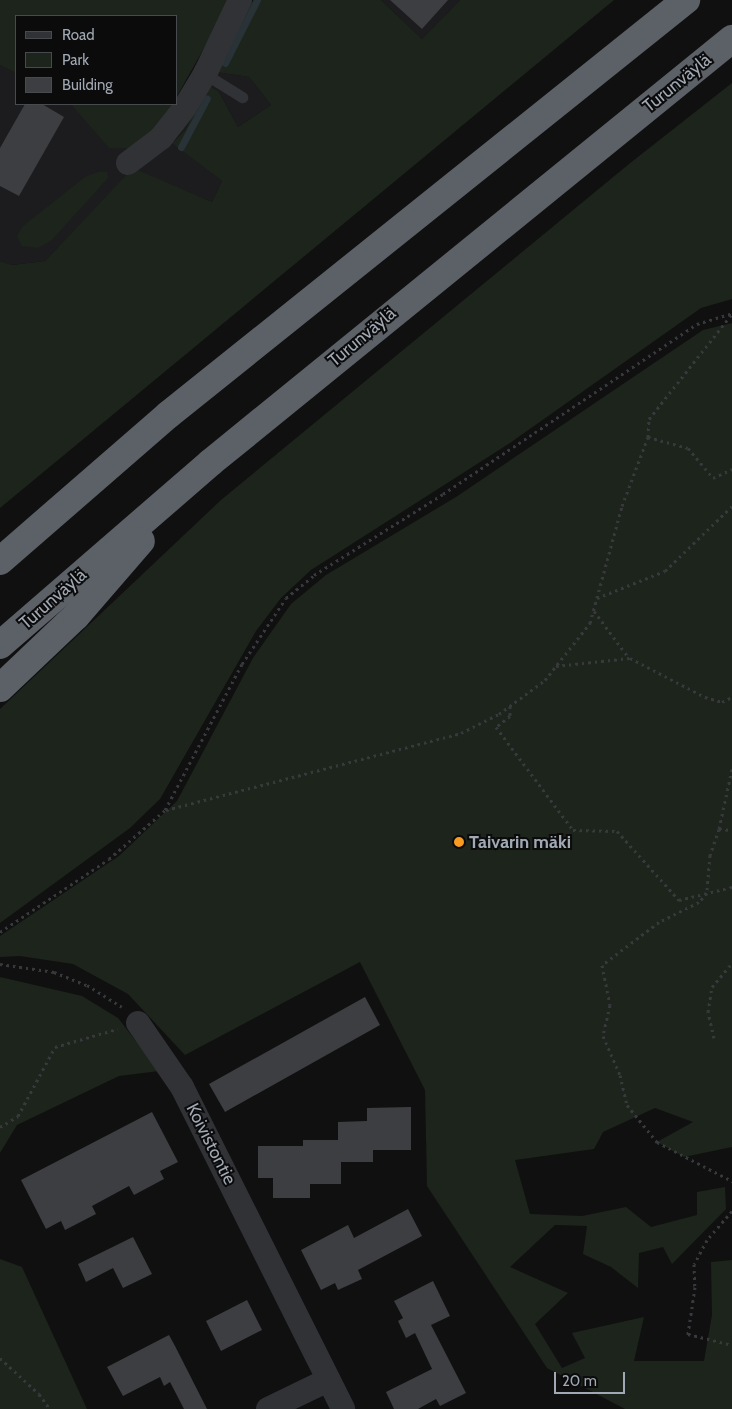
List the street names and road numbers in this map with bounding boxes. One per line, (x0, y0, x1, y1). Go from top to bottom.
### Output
street label: Turunväylä (639, 49, 715, 117)
street label: Turunväylä (324, 303, 400, 371)
street label: Turunväylä (15, 564, 91, 634)
street label: Koivistontie (181, 1100, 241, 1188)

